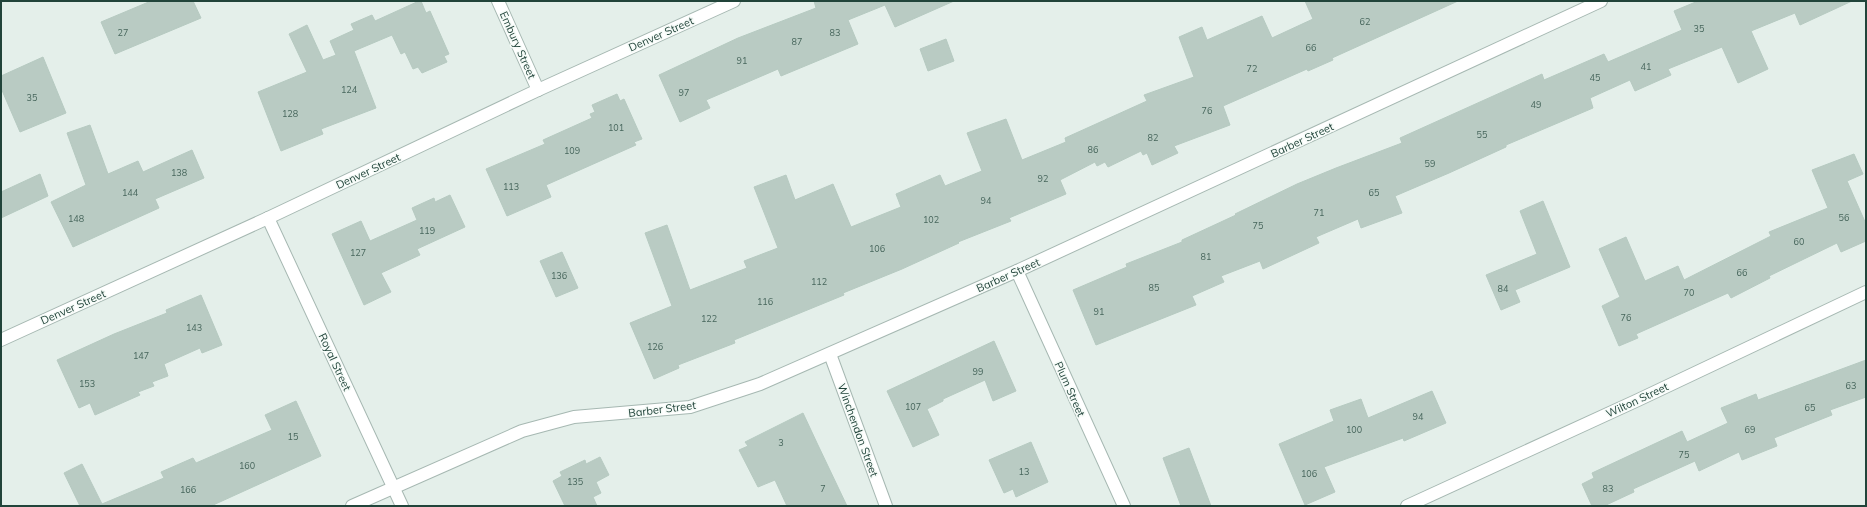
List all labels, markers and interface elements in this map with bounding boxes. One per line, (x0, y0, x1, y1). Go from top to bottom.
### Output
street label: Embury Street (497, 9, 539, 81)
street label: Denver Street (626, 13, 696, 55)
house number: 62 (1360, 16, 1370, 27)
house number: 35 (1694, 23, 1705, 34)
house number: 27 (118, 27, 128, 38)
house number: 83 (830, 27, 840, 38)
house number: 87 (792, 36, 802, 47)
house number: 66 (1306, 42, 1316, 53)
house number: 91 (737, 55, 747, 66)
house number: 41 (1641, 61, 1651, 72)
house number: 72 (1247, 63, 1257, 74)
house number: 45 (1590, 72, 1601, 83)
house number: 124 (341, 84, 358, 95)
house number: 97 (679, 87, 689, 98)
house number: 35 (27, 92, 38, 103)
house number: 49 (1531, 99, 1541, 110)
house number: 76 (1202, 105, 1212, 116)
house number: 128 (282, 108, 298, 119)
street label: Barber Street (1268, 119, 1336, 161)
house number: 101 (608, 122, 624, 133)
house number: 55 (1477, 129, 1488, 140)
house number: 82 (1148, 132, 1158, 143)
house number: 86 (1088, 144, 1098, 155)
house number: 109 (564, 145, 580, 156)
street label: Denver Street (333, 150, 403, 192)
house number: 59 (1425, 158, 1435, 169)
house number: 138 (171, 167, 187, 178)
house number: 92 (1038, 173, 1048, 184)
house number: 113 (503, 181, 519, 192)
house number: 144 (122, 187, 139, 198)
house number: 65 (1369, 187, 1380, 198)
house number: 94 (981, 195, 992, 206)
house number: 71 (1314, 207, 1324, 218)
house number: 56 (1839, 212, 1849, 223)
house number: 148 (68, 213, 84, 224)
house number: 102 (923, 214, 939, 225)
house number: 75 (1253, 220, 1264, 231)
house number: 119 (419, 225, 435, 236)
house number: 60 (1794, 236, 1804, 247)
house number: 106 (869, 243, 885, 254)
house number: 127 (350, 247, 366, 258)
house number: 81 (1201, 251, 1211, 262)
street label: Barber Street (974, 255, 1042, 295)
house number: 66 (1737, 267, 1747, 278)
house number: 136 (551, 270, 567, 281)
house number: 112 (811, 276, 827, 287)
house number: 85 (1149, 282, 1160, 293)
house number: 84 (1498, 283, 1509, 294)
street label: Denver Street (38, 286, 108, 328)
house number: 70 (1684, 287, 1694, 298)
house number: 116 (757, 296, 773, 307)
house number: 91 (1094, 306, 1104, 317)
house number: 76 (1621, 312, 1631, 323)
house number: 122 (701, 313, 717, 324)
house number: 143 (186, 322, 202, 333)
street label: Royal Street (316, 331, 354, 393)
house number: 126 (647, 341, 663, 352)
house number: 147 (133, 350, 149, 361)
street label: Plum Street (1052, 359, 1088, 419)
house number: 99 (973, 366, 983, 377)
house number: 153 (79, 378, 95, 389)
street label: Wilton Street (1604, 379, 1671, 421)
house number: 63 (1846, 380, 1856, 391)
street label: Winchendon Street (835, 381, 881, 479)
street label: Barber Street (627, 398, 697, 420)
house number: 107 (905, 401, 921, 412)
house number: 65 (1805, 402, 1816, 413)
house number: 94 (1413, 411, 1424, 422)
house number: 100 (1346, 424, 1362, 435)
house number: 69 (1745, 424, 1755, 435)
house number: 15 (288, 431, 299, 442)
house number: 3 (778, 437, 784, 448)
house number: 75 (1679, 449, 1690, 460)
house number: 160 (239, 460, 255, 471)
house number: 13 (1019, 466, 1029, 477)
house number: 106 (1301, 468, 1317, 479)
house number: 135 (567, 476, 584, 487)
house number: 7 (820, 483, 826, 494)
house number: 83 (1603, 483, 1613, 494)
house number: 166 (180, 484, 196, 495)

